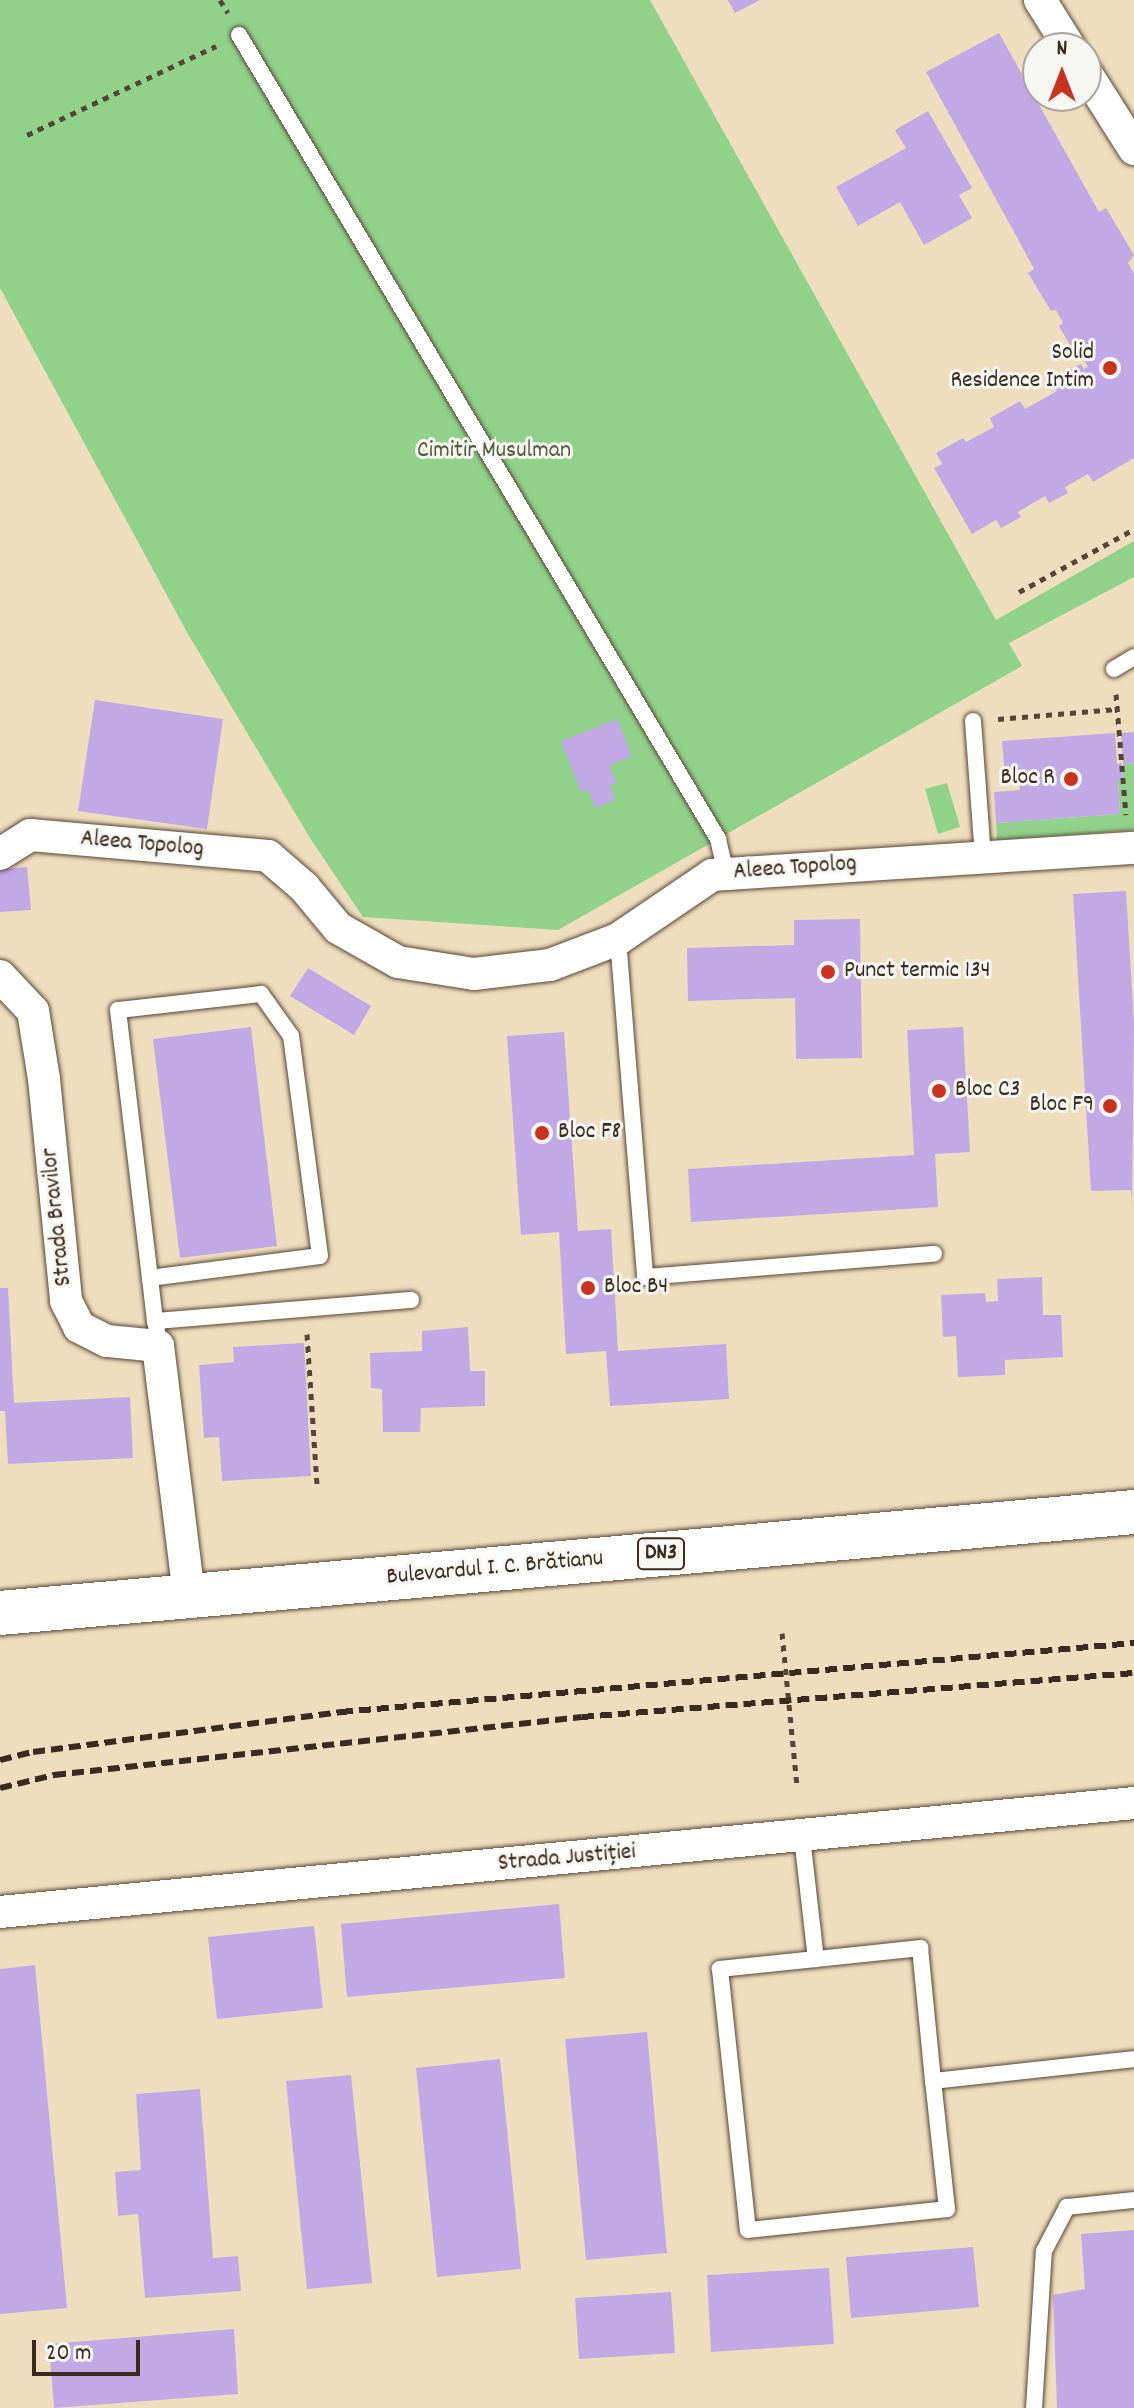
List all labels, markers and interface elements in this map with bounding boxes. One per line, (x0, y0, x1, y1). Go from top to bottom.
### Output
north arrow (1022, 32, 1102, 112)
text: N (1057, 34, 1067, 65)
place label: Solid Residence Intim (950, 340, 1094, 396)
marker: Solid Residence Intim (1101, 359, 1119, 377)
park label: Cimitir Musulman (417, 438, 571, 466)
place label: Bloc R (1000, 765, 1055, 793)
marker: Bloc R (1062, 770, 1080, 788)
street label: Aleea Topolog (79, 825, 205, 865)
street label: Aleea Topolog (732, 850, 858, 888)
place label: Punct termic 134 (844, 958, 991, 986)
marker: Punct termic 134 (819, 963, 837, 981)
place label: Bloc C3 (955, 1077, 1020, 1105)
marker: Bloc C3 (930, 1082, 948, 1100)
place label: Bloc F9 (1029, 1092, 1094, 1120)
marker: Bloc F9 (1101, 1097, 1119, 1115)
place label: Bloc F8 (558, 1119, 621, 1147)
marker: Bloc F8 (533, 1124, 551, 1142)
street label: Strada Bravilor (36, 1146, 80, 1288)
place label: Bloc B4 (604, 1274, 668, 1302)
marker: Bloc B4 (579, 1279, 597, 1297)
road number: DN3 (637, 1536, 685, 1572)
street label: Bulevardul I. C. Brătianu (385, 1545, 605, 1593)
street label: Strada Justiției (497, 1839, 637, 1879)
scale bar (36, 2324, 144, 2374)
text: 20 m (46, 2337, 92, 2371)

